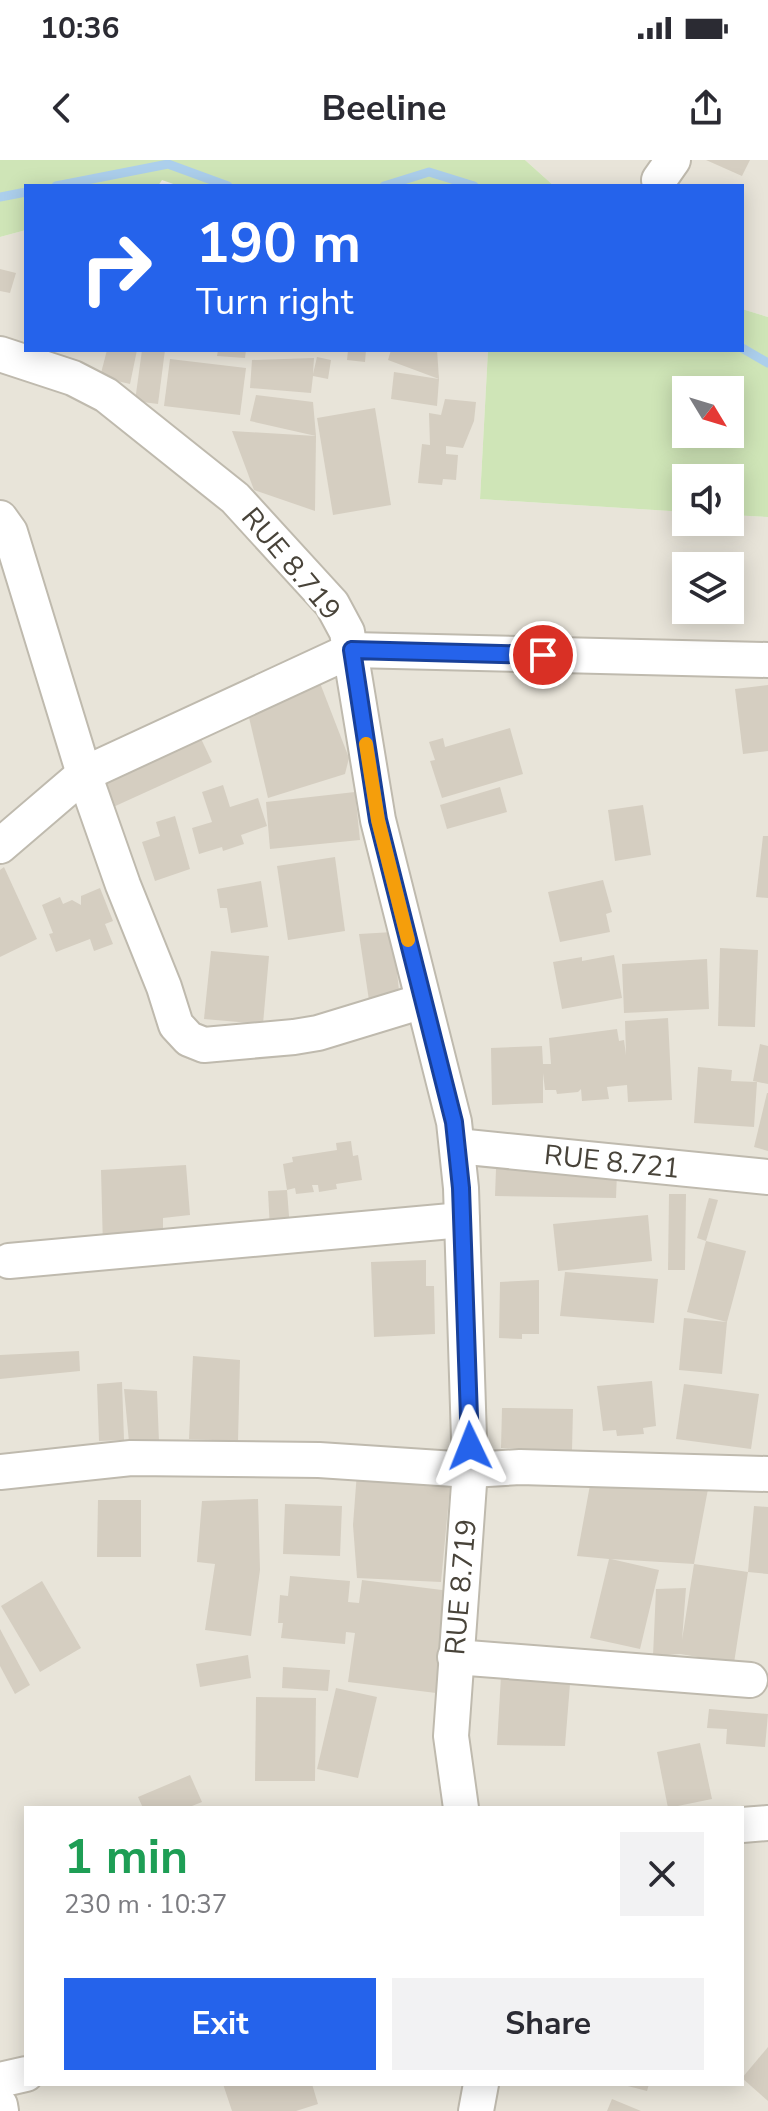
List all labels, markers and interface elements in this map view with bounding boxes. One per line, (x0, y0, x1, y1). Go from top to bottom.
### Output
text: 10:36 (40, 8, 119, 49)
text: Beeline (321, 84, 447, 133)
icon: back (40, 86, 84, 130)
icon: share (684, 86, 728, 130)
text: 190 m (196, 205, 361, 282)
icon: right (64, 216, 168, 320)
text: Turn right (196, 278, 353, 327)
north arrow (672, 376, 744, 448)
map controls (672, 376, 744, 624)
button: sound (672, 464, 744, 536)
street label: RUE 8.719 (233, 500, 349, 628)
button: layers (672, 552, 744, 624)
pin (509, 621, 577, 689)
icon: arrive (521, 633, 565, 677)
street label: RUE 8.721 (542, 1136, 682, 1188)
position arrow (428, 1404, 512, 1488)
street label: RUE 8.719 (436, 1517, 486, 1657)
text: 1 min (64, 1824, 188, 1890)
button: close (620, 1832, 704, 1916)
text: 230 m · 10:37 (64, 1887, 227, 1922)
button: Exit (64, 1978, 376, 2070)
button: Share (392, 1978, 704, 2070)

